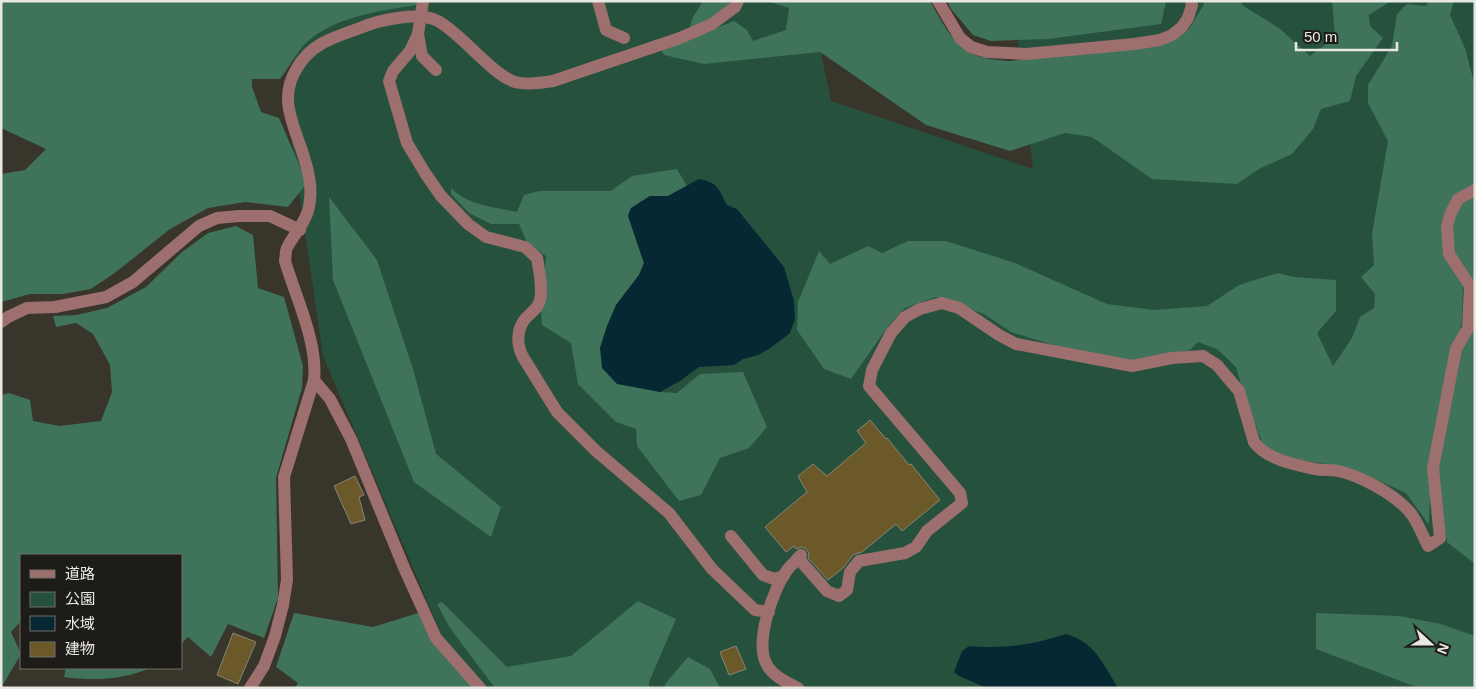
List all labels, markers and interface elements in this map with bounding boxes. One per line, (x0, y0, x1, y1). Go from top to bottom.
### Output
scale bar (1296, 20, 1397, 52)
text: 50 m (1304, 28, 1337, 45)
legend (20, 554, 182, 669)
text: 道路 (65, 565, 95, 582)
text: 公園 (65, 590, 95, 607)
text: 水域 (65, 615, 95, 632)
north arrow (1406, 619, 1456, 669)
text: 建物 (65, 640, 95, 657)
text: N (1434, 641, 1452, 656)

